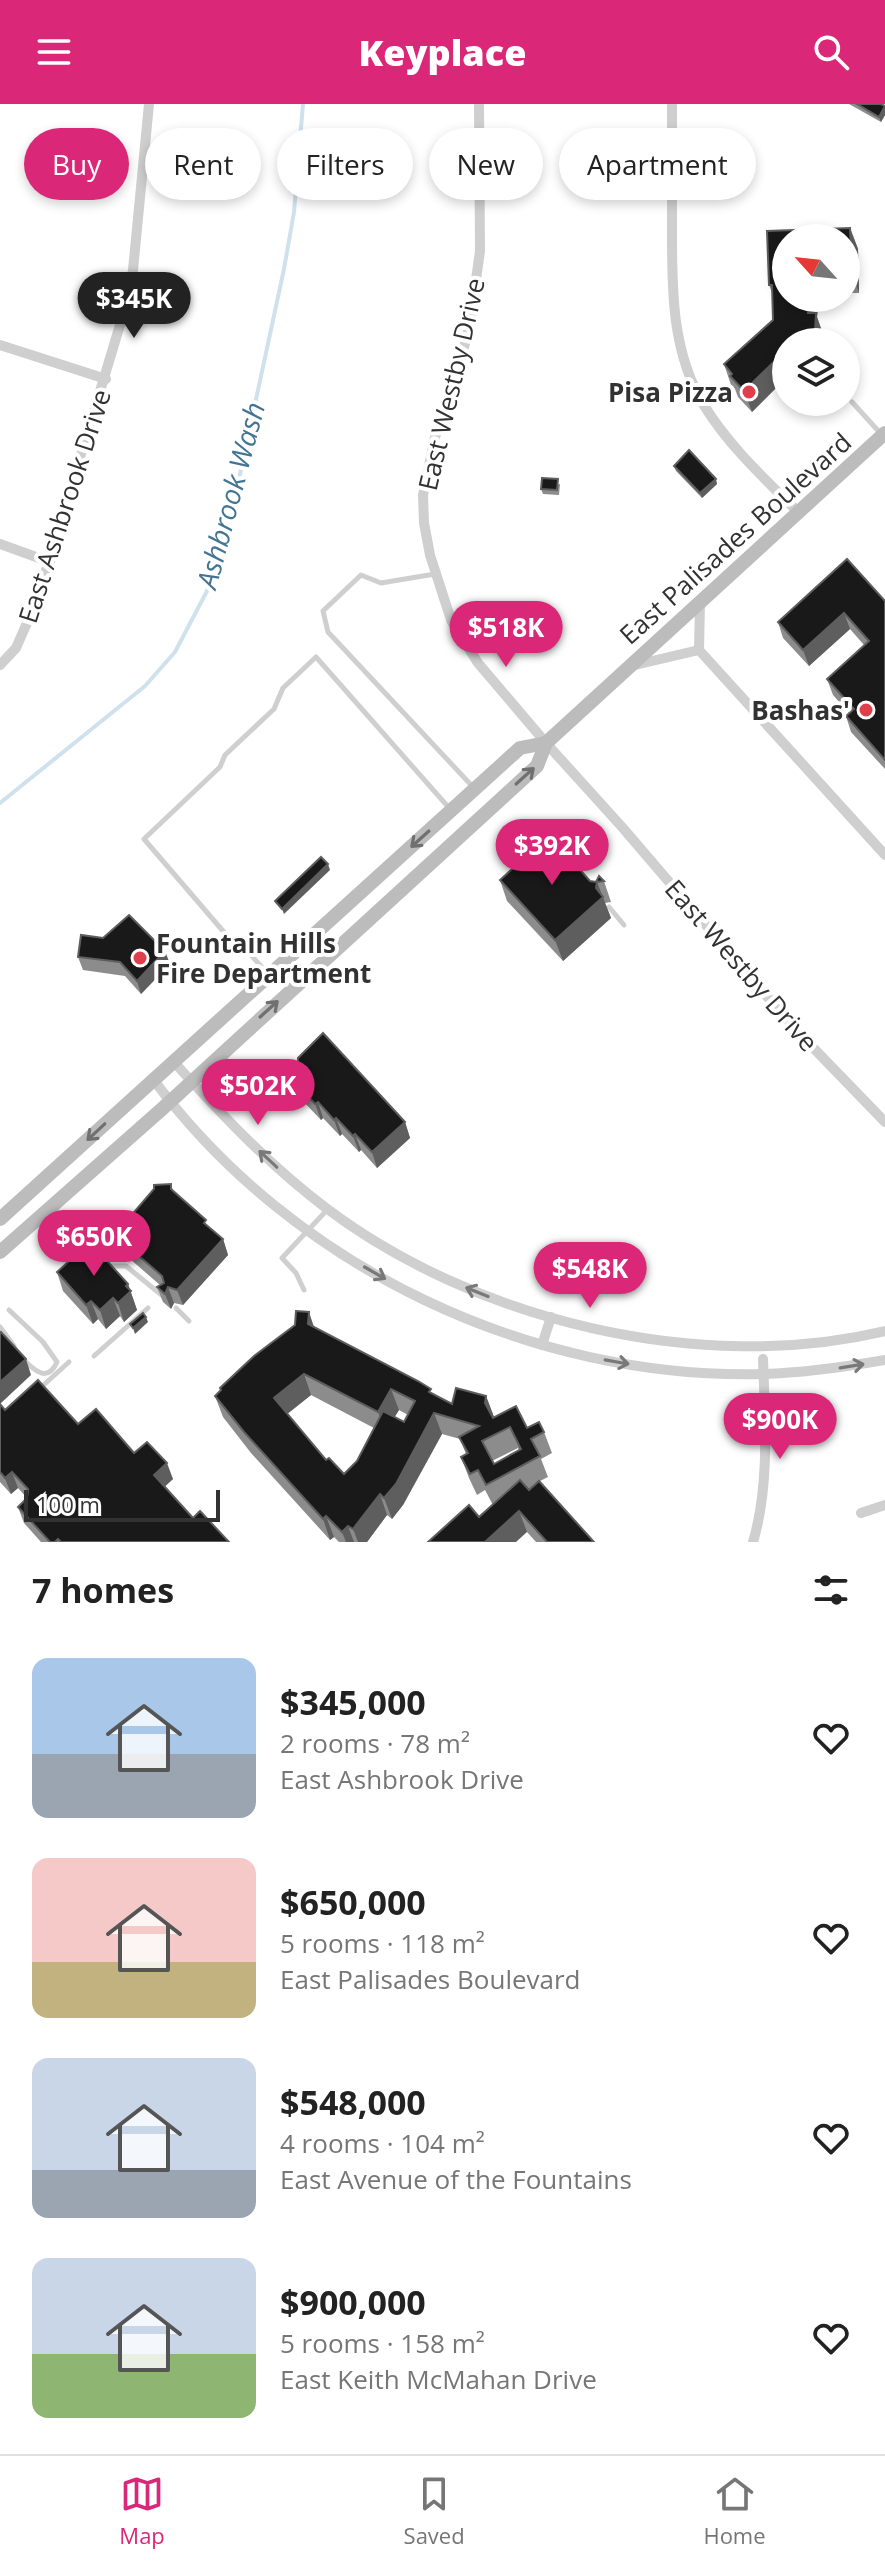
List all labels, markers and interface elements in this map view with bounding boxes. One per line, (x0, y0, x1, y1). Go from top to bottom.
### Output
text: Keyplace (359, 28, 526, 77)
icon: menu (32, 30, 76, 74)
icon: search (809, 30, 853, 74)
chip: Buy (24, 128, 129, 200)
chip: Rent (145, 128, 261, 200)
chip: Filters (277, 128, 413, 200)
chip: New (429, 128, 543, 200)
chip: Apartment (559, 128, 756, 200)
north arrow (772, 224, 860, 312)
map controls (772, 224, 860, 416)
pin: $345K (78, 272, 190, 340)
street label: East Westby Drive (409, 274, 493, 494)
text: $345K (96, 280, 172, 316)
button: layers (772, 328, 860, 416)
place label: Pisa Pizza (608, 374, 733, 410)
marker: Pisa Pizza (740, 383, 758, 401)
street label: East Ashbrook Drive (9, 384, 119, 628)
water label: Ashbrook Wash (186, 398, 273, 594)
street label: East Palisades Boulevard (611, 424, 859, 652)
pin: $518K (450, 601, 562, 669)
text: $518K (468, 609, 544, 645)
place label: Bashas' (751, 692, 850, 728)
marker: Bashas' (857, 701, 875, 719)
one-way arrow (515, 768, 535, 786)
pin: $392K (496, 819, 608, 887)
text: $392K (514, 827, 590, 863)
one-way arrow (410, 830, 430, 848)
street label: East Westby Drive (657, 871, 827, 1059)
place label: Fountain Hills Fire Department (156, 925, 371, 991)
marker: Fountain Hills Fire Department (131, 949, 149, 967)
one-way arrow (259, 1001, 279, 1019)
pin: $502K (202, 1059, 314, 1127)
text: $502K (220, 1067, 296, 1103)
one-way arrow (86, 1122, 106, 1140)
one-way arrow (258, 1150, 278, 1168)
pin: $650K (38, 1210, 150, 1278)
text: $650K (56, 1218, 132, 1254)
pin: $548K (534, 1242, 646, 1310)
text: $548K (552, 1250, 628, 1286)
one-way arrow (362, 1266, 386, 1281)
one-way arrow (465, 1283, 490, 1298)
one-way arrow (604, 1355, 630, 1370)
one-way arrow (839, 1357, 865, 1372)
pin: $900K (724, 1393, 836, 1461)
text: $900K (742, 1401, 818, 1437)
scale bar (24, 1486, 220, 1522)
text: 100 m (36, 1489, 100, 1519)
text: 7 homes (32, 1567, 174, 1613)
icon: filters (809, 1568, 853, 1612)
text: $345,000 (280, 1679, 426, 1725)
icon: home (96, 1690, 192, 1786)
icon: heart (809, 1716, 853, 1760)
text: 2 rooms · 78 m² (280, 1725, 470, 1761)
text: East Ashbrook Drive (280, 1761, 524, 1797)
text: $650,000 (280, 1879, 426, 1925)
icon: home (96, 1890, 192, 1986)
icon: heart (809, 1916, 853, 1960)
text: 5 rooms · 118 m² (280, 1925, 485, 1961)
text: East Palisades Boulevard (280, 1961, 581, 1997)
text: $548,000 (280, 2079, 426, 2125)
icon: home (96, 2090, 192, 2186)
icon: heart (809, 2116, 853, 2160)
text: 4 rooms · 104 m² (280, 2125, 485, 2161)
text: East Avenue of the Fountains (280, 2161, 632, 2197)
text: $900,000 (280, 2279, 426, 2325)
icon: home (96, 2290, 192, 2386)
icon: heart (809, 2316, 853, 2360)
text: 5 rooms · 158 m² (280, 2325, 485, 2361)
text: East Keith McMahan Drive (280, 2361, 597, 2397)
tab: Map (119, 2472, 165, 2550)
tab: Saved (404, 2472, 465, 2550)
tab: Home (703, 2472, 766, 2550)

